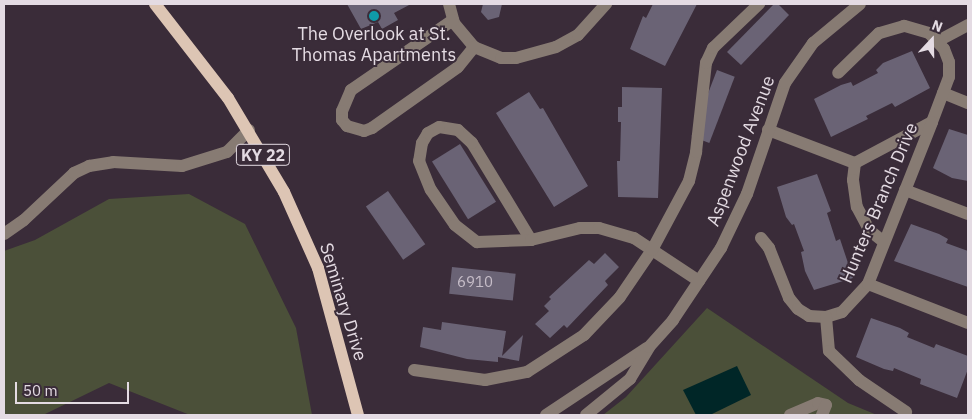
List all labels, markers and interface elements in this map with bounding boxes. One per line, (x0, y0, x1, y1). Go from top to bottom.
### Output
marker: The Overlook at St. Thomas Apartments (368, 10, 380, 22)
north arrow (907, 15, 957, 65)
text: N (929, 16, 945, 36)
place label: The Overlook at St. Thomas Apartments (292, 24, 456, 66)
street label: Aspenwood Avenue (702, 73, 780, 229)
street label: Hunters Branch Drive (835, 119, 923, 287)
road number: KY 22 (236, 142, 290, 168)
street label: Seminary Drive (315, 240, 371, 364)
house number: 6910 (457, 273, 493, 291)
scale bar (18, 372, 131, 404)
text: 50 m (23, 381, 58, 400)

